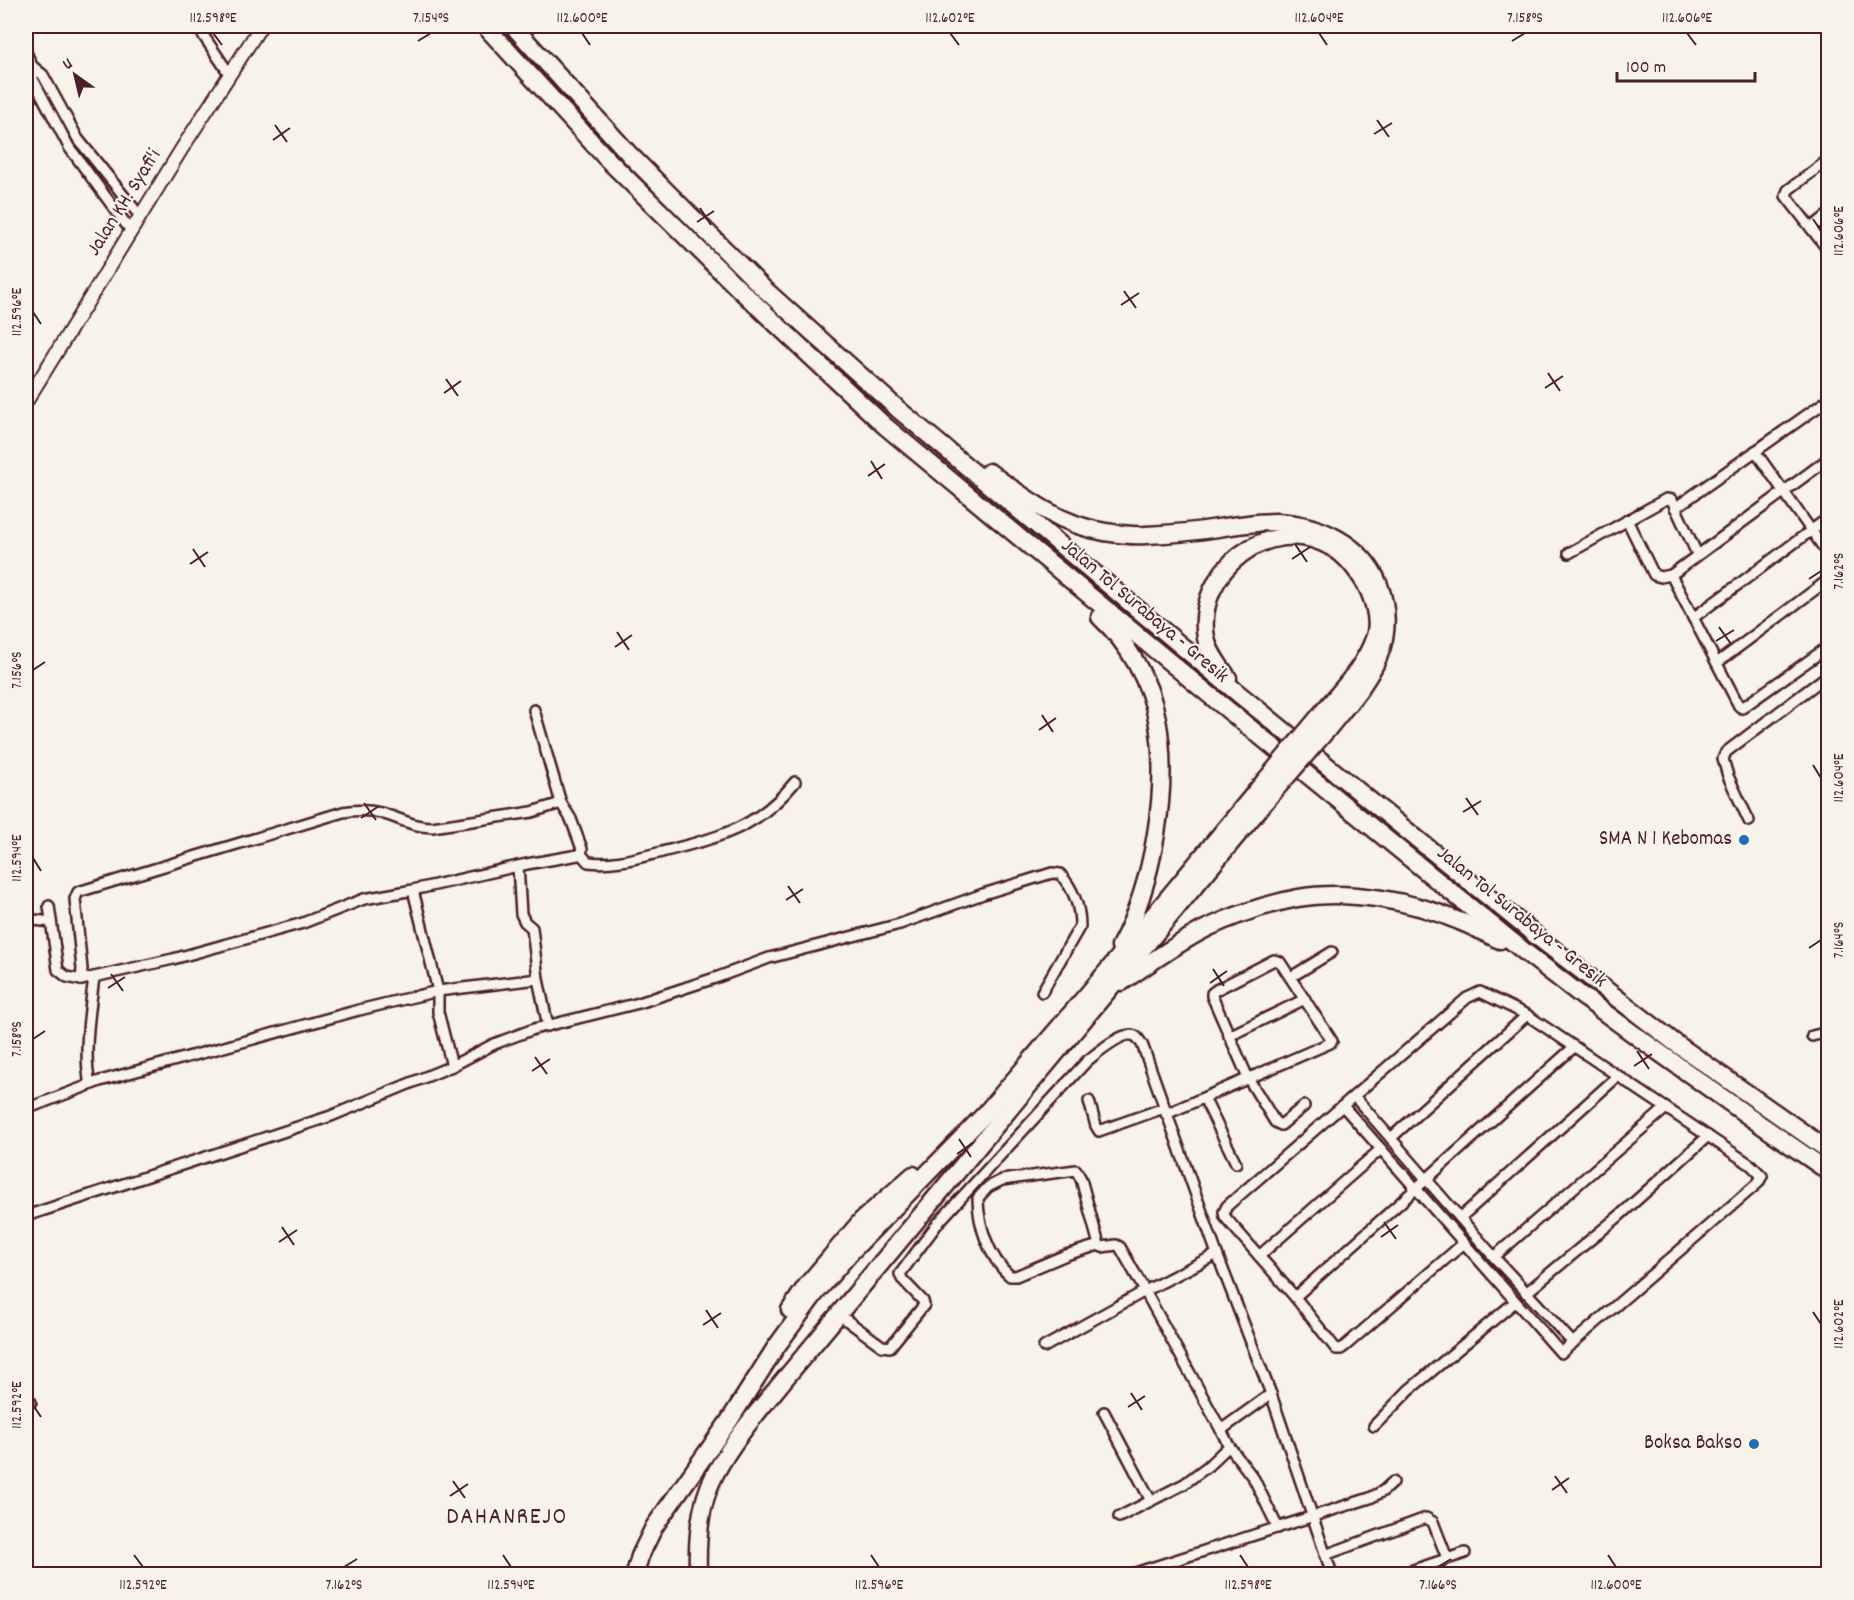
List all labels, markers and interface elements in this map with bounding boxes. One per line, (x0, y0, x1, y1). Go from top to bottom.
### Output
text: 112.598°E (189, 8, 237, 30)
text: 7.154°S (413, 8, 449, 30)
text: 112.600°E (557, 8, 608, 30)
text: 112.602°E (925, 8, 975, 30)
text: 112.604°E (1295, 8, 1344, 30)
text: 7.158°S (1507, 8, 1543, 30)
text: 112.606°E (1662, 8, 1712, 30)
north arrow (45, 45, 105, 105)
scale bar (1617, 45, 1755, 83)
text: U (58, 53, 78, 76)
text: 100 m (1626, 56, 1666, 81)
street label: Jalan KH. Syafi'i (80, 144, 170, 262)
text: 112.606°E (1829, 206, 1851, 256)
text: 112.596°E (7, 288, 29, 336)
street label: Jalan Tol Surabaya - Gresik (1053, 533, 1235, 691)
text: 7.162°S (1829, 553, 1851, 589)
text: 7.156°S (7, 651, 29, 689)
text: 112.604°E (1829, 753, 1851, 803)
place label: SMA N 1 Kebomas (1599, 825, 1732, 855)
marker: SMA N 1 Kebomas (1737, 833, 1751, 847)
text: 112.594°E (7, 834, 29, 882)
street label: Jalan Tol Surabaya - Gresik (1429, 840, 1613, 996)
text: 7.164°S (1829, 922, 1851, 958)
text: 7.158°S (7, 1021, 29, 1057)
text: 112.602°E (1829, 1299, 1851, 1349)
text: 112.592°E (7, 1381, 29, 1429)
place label: Boksa Bakso (1644, 1429, 1742, 1459)
marker: Boksa Bakso (1747, 1437, 1761, 1451)
district label: DAHANREJO (446, 1501, 568, 1535)
text: 112.592°E (119, 1575, 167, 1597)
text: 7.162°S (326, 1575, 362, 1597)
text: 112.594°E (487, 1575, 535, 1597)
text: 112.596°E (855, 1575, 903, 1597)
text: 112.598°E (1224, 1575, 1272, 1597)
text: 7.166°S (1419, 1575, 1457, 1597)
text: 112.600°E (1591, 1575, 1642, 1597)

